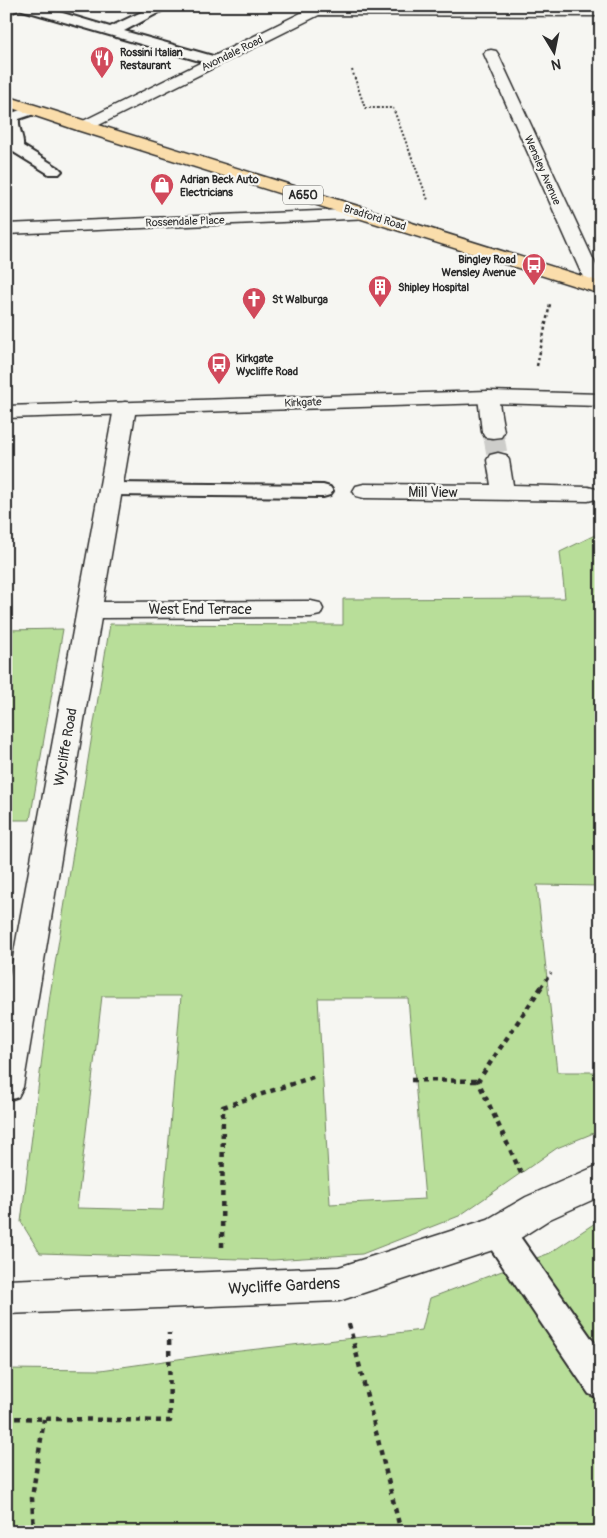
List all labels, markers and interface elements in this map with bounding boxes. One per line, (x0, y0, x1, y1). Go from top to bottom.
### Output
north arrow (530, 28, 580, 78)
street label: Avondale Road (199, 33, 265, 74)
restaurant icon: Rossini Italian Restaurant (89, 45, 115, 79)
place label: Rossini Italian Restaurant (120, 46, 183, 72)
text: N (550, 55, 562, 74)
street label: Wensley Avenue (521, 134, 564, 207)
shop icon: Adrian Beck Auto Electricians (149, 172, 175, 206)
place label: Adrian Beck Auto Electricians (180, 173, 259, 199)
road number: A650 (283, 186, 323, 204)
street label: Bradford Road (342, 202, 408, 233)
street label: Rossendale Place (145, 214, 225, 229)
bus stop icon: Bingley Road Wensley Avenue (521, 252, 547, 286)
place label: Bingley Road Wensley Avenue (442, 253, 517, 279)
building icon: Shipley Hospital (367, 274, 393, 308)
place label: Shipley Hospital (398, 281, 469, 294)
church icon: St Walburga (241, 286, 267, 320)
place label: St Walburga (272, 293, 328, 306)
bus stop icon: Kirkgate Wycliffe Road (206, 351, 232, 385)
place label: Kirkgate Wycliffe Road (236, 352, 298, 378)
street label: Kirkgate (284, 395, 322, 410)
street label: Mill View (408, 484, 458, 501)
street label: West End Terrace (148, 601, 252, 618)
street label: Wycliffe Road (50, 707, 81, 787)
street label: Wycliffe Gardens (228, 1273, 341, 1299)

